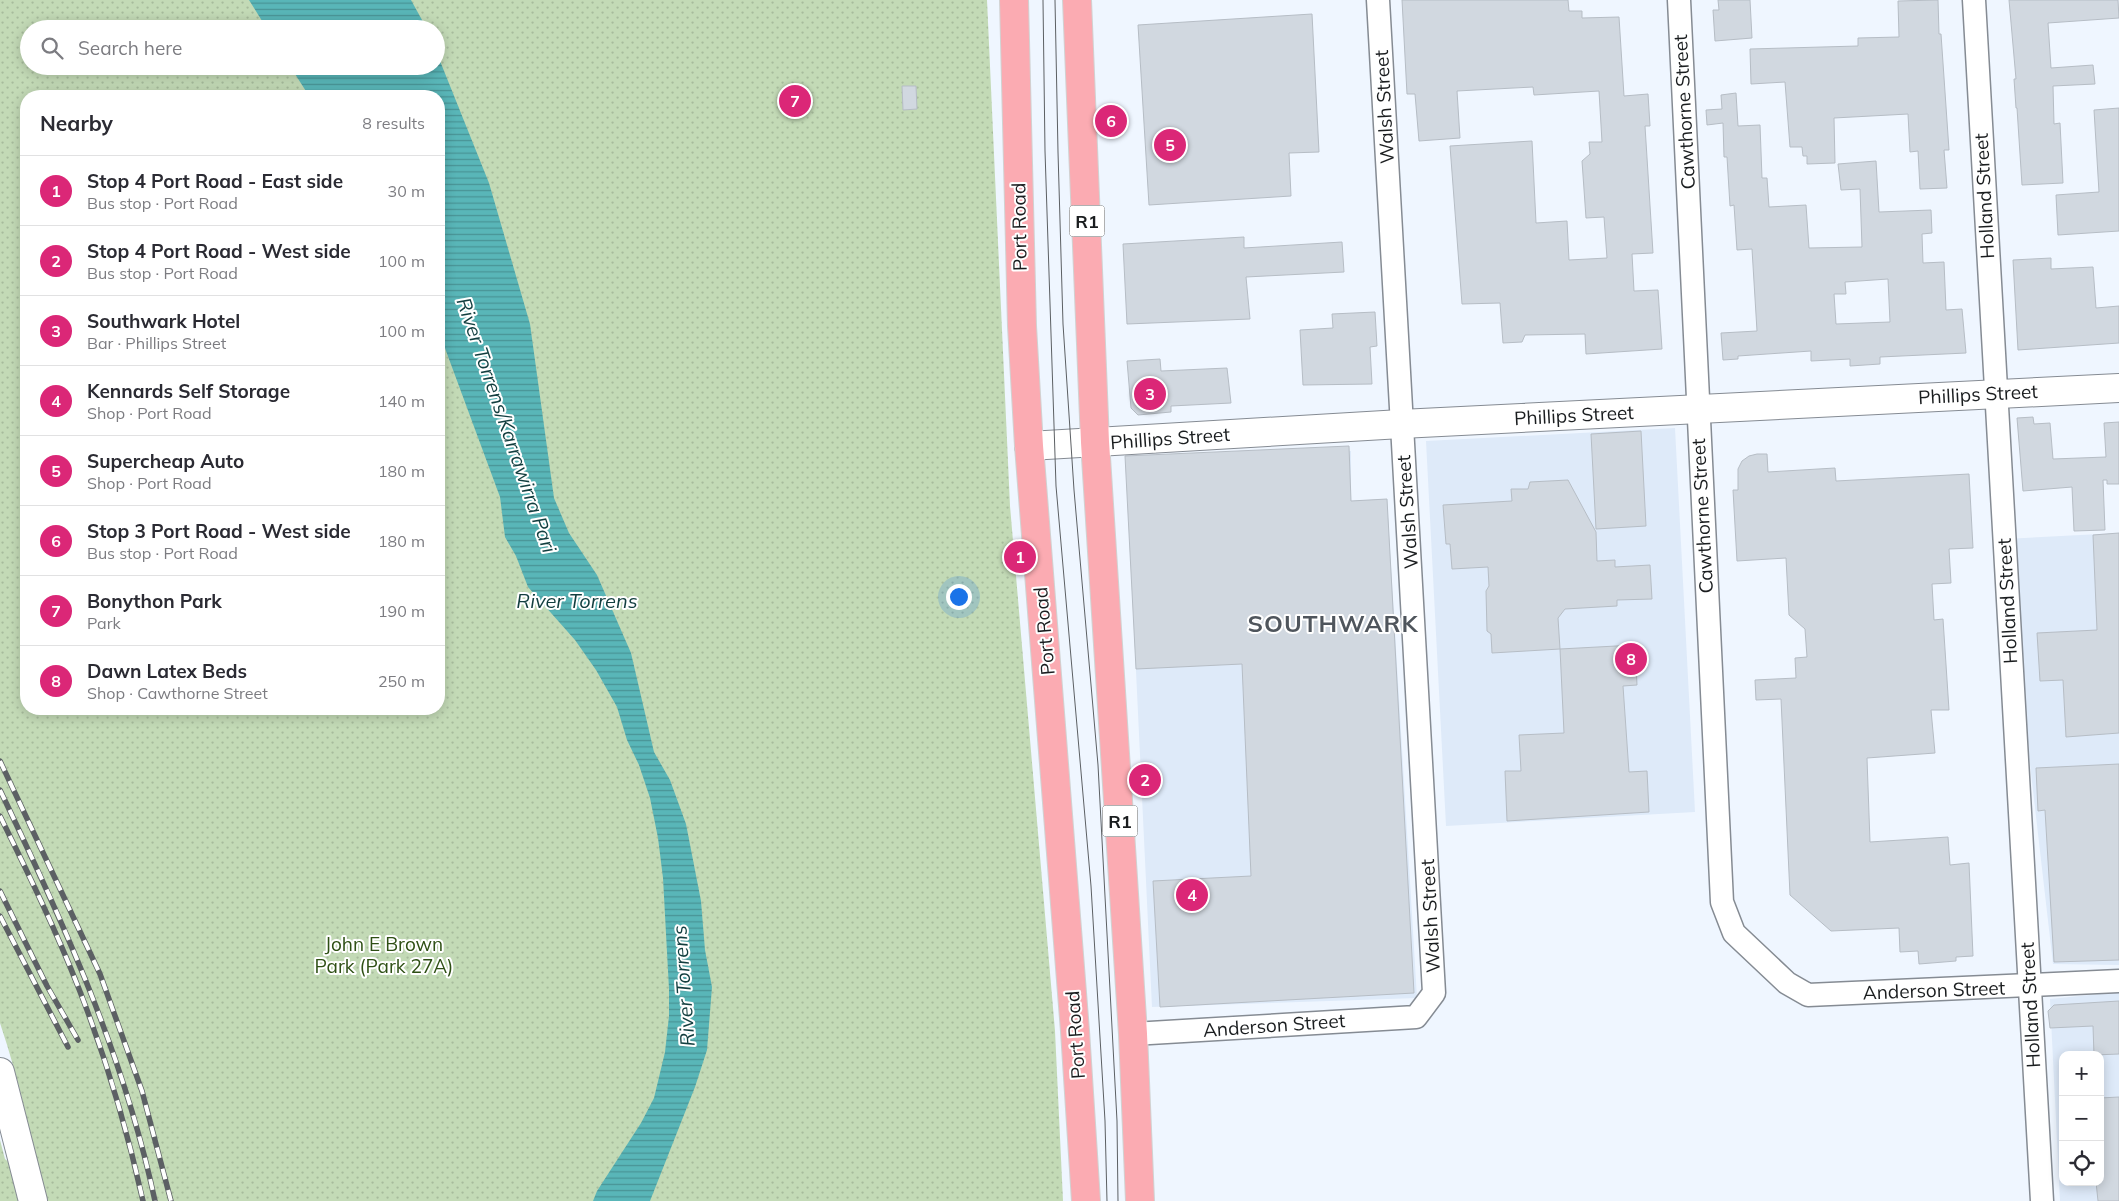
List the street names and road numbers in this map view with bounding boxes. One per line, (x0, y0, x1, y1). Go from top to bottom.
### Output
street label: Cawthorne Street (1668, 34, 1700, 190)
street label: Walsh Street (1369, 49, 1399, 165)
street label: Holland Street (1969, 132, 1999, 259)
street label: Port Road (1006, 183, 1032, 271)
road number: R1 (1070, 206, 1104, 237)
street label: Phillips Street (1917, 379, 2039, 409)
street label: Phillips Street (1513, 400, 1635, 430)
street label: Phillips Street (1109, 422, 1231, 454)
street label: Cawthorne Street (1686, 438, 1718, 594)
street label: Walsh Street (1391, 454, 1423, 570)
street label: Holland Street (1992, 537, 2022, 664)
street label: Port Road (1028, 586, 1060, 676)
road number: R1 (1102, 806, 1138, 836)
street label: Walsh Street (1415, 858, 1445, 974)
street label: Holland Street (2015, 941, 2045, 1068)
street label: Anderson Street (1862, 976, 2006, 1004)
street label: Port Road (1060, 990, 1090, 1080)
street label: Anderson Street (1202, 1008, 1346, 1042)

